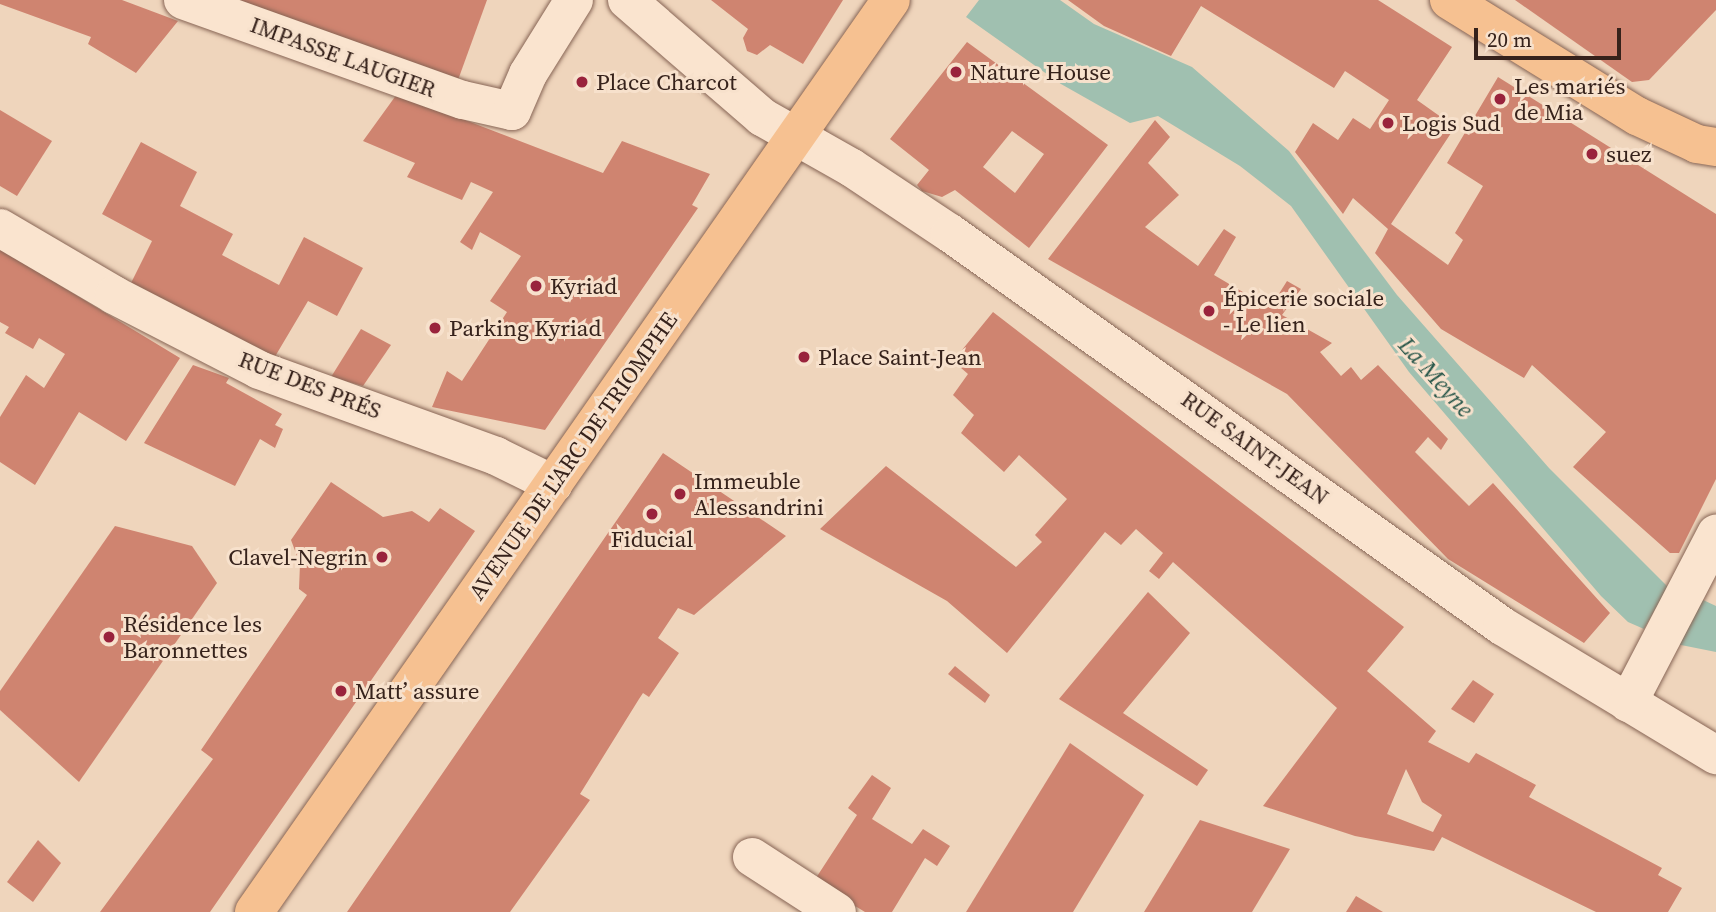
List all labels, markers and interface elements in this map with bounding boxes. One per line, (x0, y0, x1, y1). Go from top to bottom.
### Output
street label: IMPASSE LAUGIER (247, 11, 439, 103)
scale bar (1478, 14, 1625, 58)
text: 20 m (1487, 25, 1532, 54)
place label: Nature House (970, 58, 1111, 86)
marker: Nature House (948, 64, 964, 80)
place label: Place Charcot (596, 68, 737, 96)
place label: Les mariés de Mia (1514, 72, 1625, 126)
marker: Place Charcot (574, 74, 590, 90)
marker: Les mariés de Mia (1492, 91, 1508, 107)
place label: Logis Sud (1402, 109, 1500, 137)
marker: Logis Sud (1380, 115, 1396, 131)
place label: suez (1606, 140, 1651, 168)
marker: suez (1584, 146, 1600, 162)
place label: Kyriad (550, 272, 617, 300)
marker: Kyriad (528, 278, 544, 294)
place label: Épicerie sociale - Le lien (1223, 284, 1384, 338)
marker: Épicerie sociale - Le lien (1201, 303, 1217, 319)
street label: AVENUE DE L'ARC DE TRIOMPHE (463, 307, 683, 605)
place label: Parking Kyriad (449, 314, 602, 342)
marker: Parking Kyriad (427, 320, 443, 336)
water label: La Meyne (1393, 331, 1479, 423)
place label: Place Saint-Jean (818, 343, 982, 371)
street label: RUE DES PRÉS (235, 345, 385, 425)
marker: Place Saint-Jean (796, 349, 812, 365)
street label: RUE SAINT-JEAN (1176, 385, 1334, 511)
place label: Immeuble Alessandrini (694, 467, 824, 521)
marker: Immeuble Alessandrini (672, 486, 688, 502)
marker: Fiducial (644, 506, 660, 522)
place label: Fiducial (611, 525, 693, 553)
place label: Clavel-Negrin (228, 543, 368, 571)
marker: Clavel-Negrin (374, 549, 390, 565)
place label: Résidence les Baronnettes (123, 610, 262, 664)
marker: Résidence les Baronnettes (101, 629, 117, 645)
place label: Matt’ assure (355, 677, 479, 705)
marker: Matt’ assure (333, 683, 349, 699)

